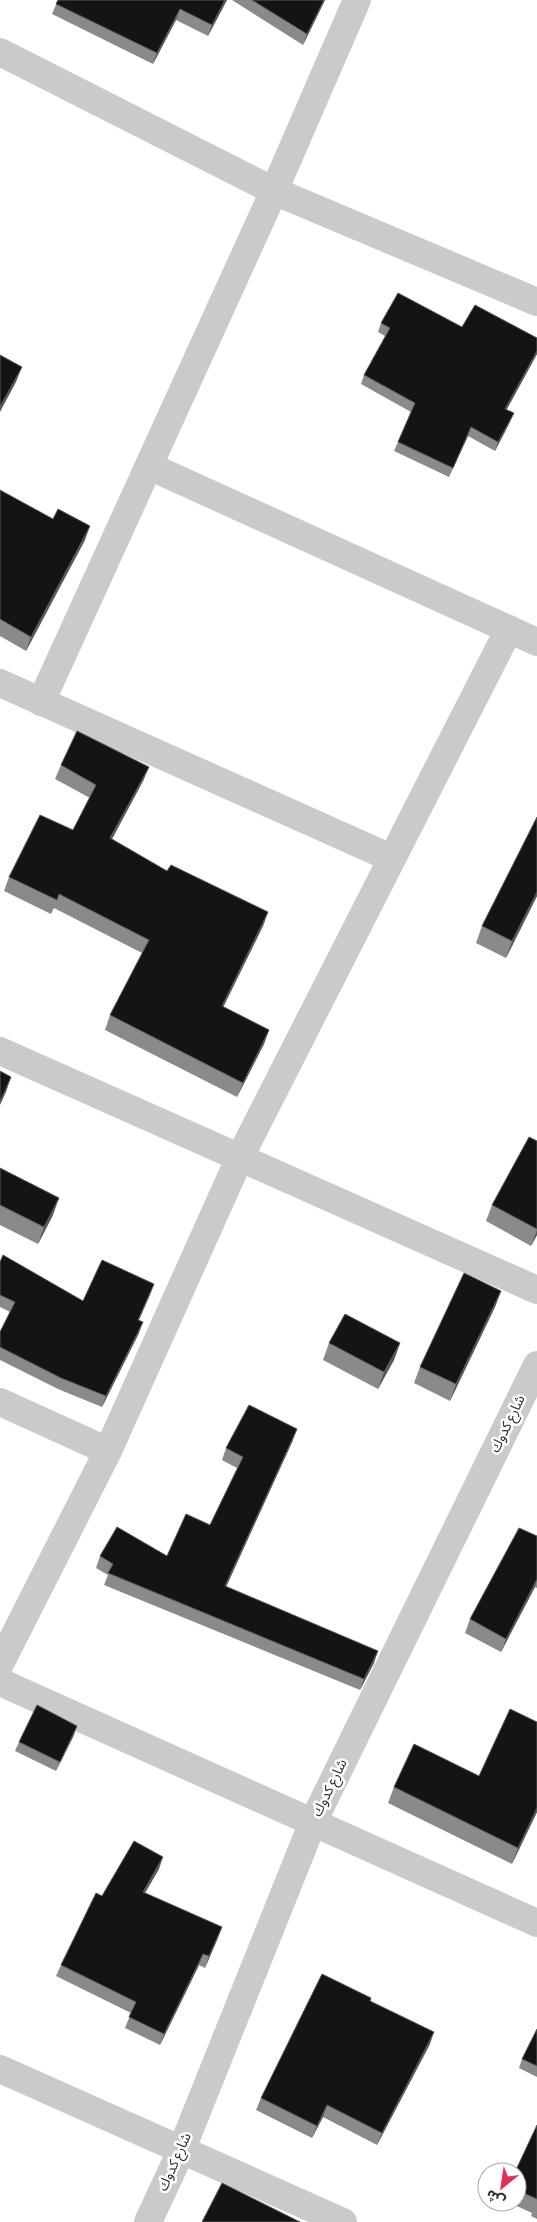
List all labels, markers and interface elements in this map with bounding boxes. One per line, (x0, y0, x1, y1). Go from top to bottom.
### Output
street label: شارع كدوك (485, 1392, 531, 1456)
street label: شارع كدوك (307, 1756, 353, 1820)
street label: شارع كدوك (153, 2130, 197, 2194)
north arrow (477, 2162, 527, 2212)
text: ش (483, 2184, 509, 2211)

